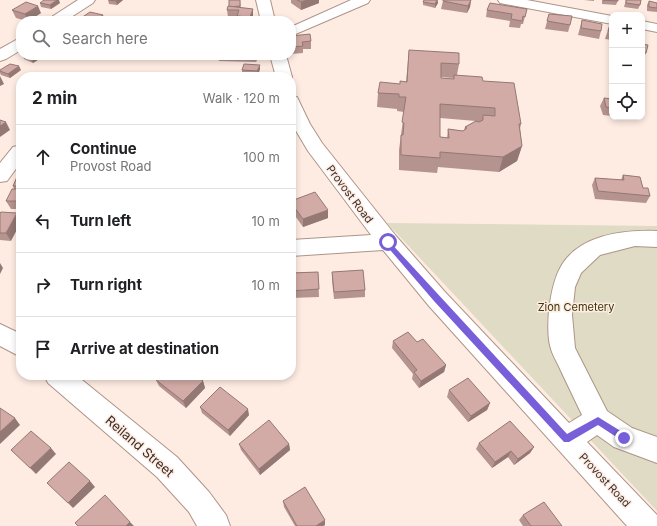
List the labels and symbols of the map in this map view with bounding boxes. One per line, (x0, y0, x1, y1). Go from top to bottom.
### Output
street label: Provost Road (324, 162, 376, 226)
route start (379, 233, 397, 251)
park label: Zion Cemetery (538, 300, 614, 314)
street label: Reiland Street (103, 412, 177, 480)
route end (615, 429, 633, 447)
street label: Provost Road (576, 450, 634, 510)

